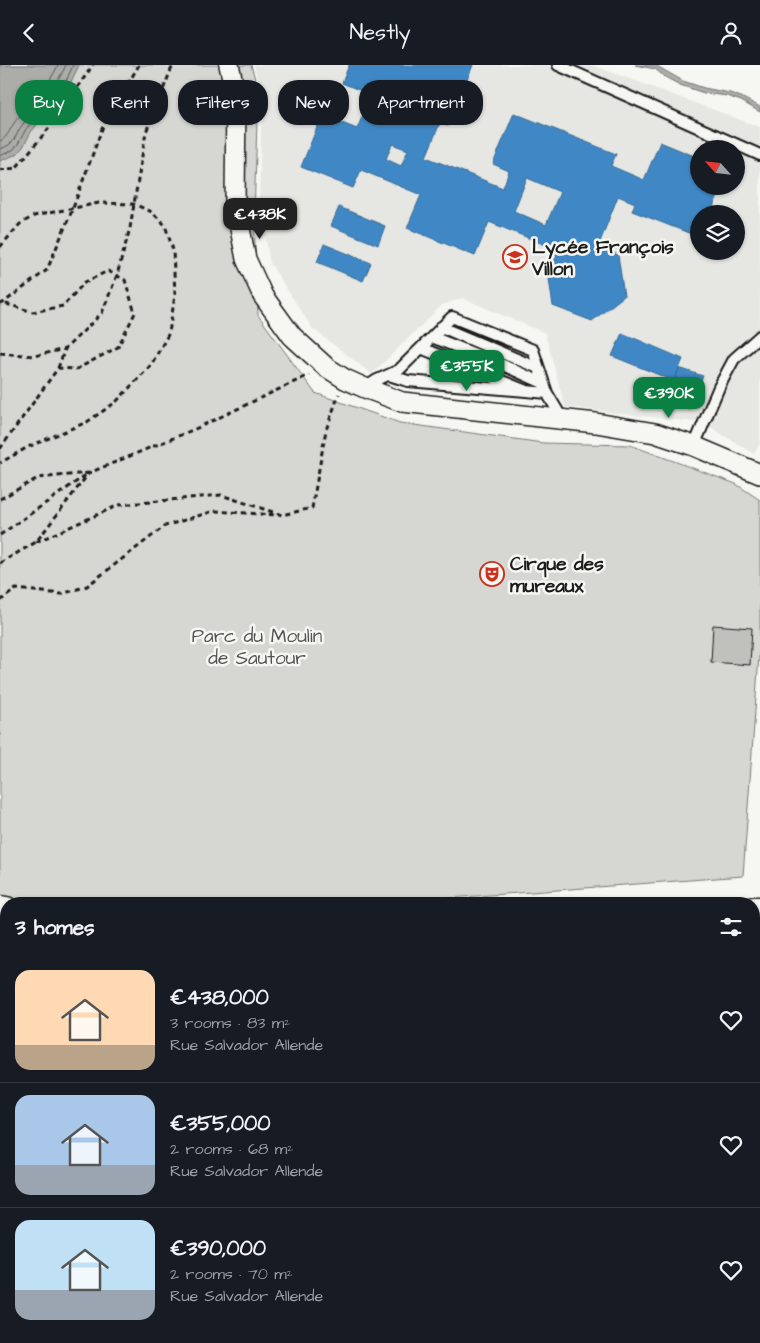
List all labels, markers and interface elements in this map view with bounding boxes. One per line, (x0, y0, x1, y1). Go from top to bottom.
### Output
text: Nestly (349, 17, 411, 48)
icon: back (15, 19, 43, 47)
icon: person (717, 19, 745, 47)
chip: Buy (15, 80, 83, 125)
chip: Rent (93, 80, 168, 125)
chip: Filters (178, 80, 268, 125)
chip: New (278, 80, 349, 125)
chip: Apartment (359, 80, 483, 125)
north arrow (690, 140, 745, 195)
map controls (690, 140, 745, 260)
pin: €438K (225, 197, 295, 240)
text: €438K (234, 203, 286, 225)
button: layers (690, 205, 745, 260)
place label: Lycée François Villon (531, 234, 674, 283)
school or university icon: Lycée François Villon (502, 244, 528, 270)
pin: €355K (432, 349, 502, 392)
text: €355K (440, 355, 494, 377)
pin: €390K (634, 377, 704, 419)
text: €390K (644, 382, 694, 404)
place label: Cirque des mureaux (510, 551, 604, 600)
theatre icon: Cirque des mureaux (479, 561, 505, 587)
park label: Parc du Moulin de Sautour (192, 623, 322, 672)
text: 3 homes (15, 913, 95, 942)
icon: filters (717, 913, 745, 941)
text: €438,000 (170, 983, 269, 1012)
icon: home (55, 990, 115, 1050)
icon: heart (717, 1006, 745, 1034)
text: 3 rooms · 83 m² (170, 1012, 290, 1034)
text: Rue Salvador Allende (170, 1034, 323, 1056)
text: €355,000 (170, 1109, 271, 1138)
icon: home (55, 1115, 115, 1175)
icon: heart (717, 1131, 745, 1159)
text: 2 rooms · 68 m² (170, 1138, 293, 1160)
text: Rue Salvador Allende (170, 1160, 323, 1182)
text: €390,000 (170, 1234, 266, 1263)
icon: home (55, 1240, 115, 1300)
icon: heart (717, 1256, 745, 1284)
text: 2 rooms · 70 m² (170, 1263, 293, 1285)
text: Rue Salvador Allende (170, 1285, 323, 1307)

